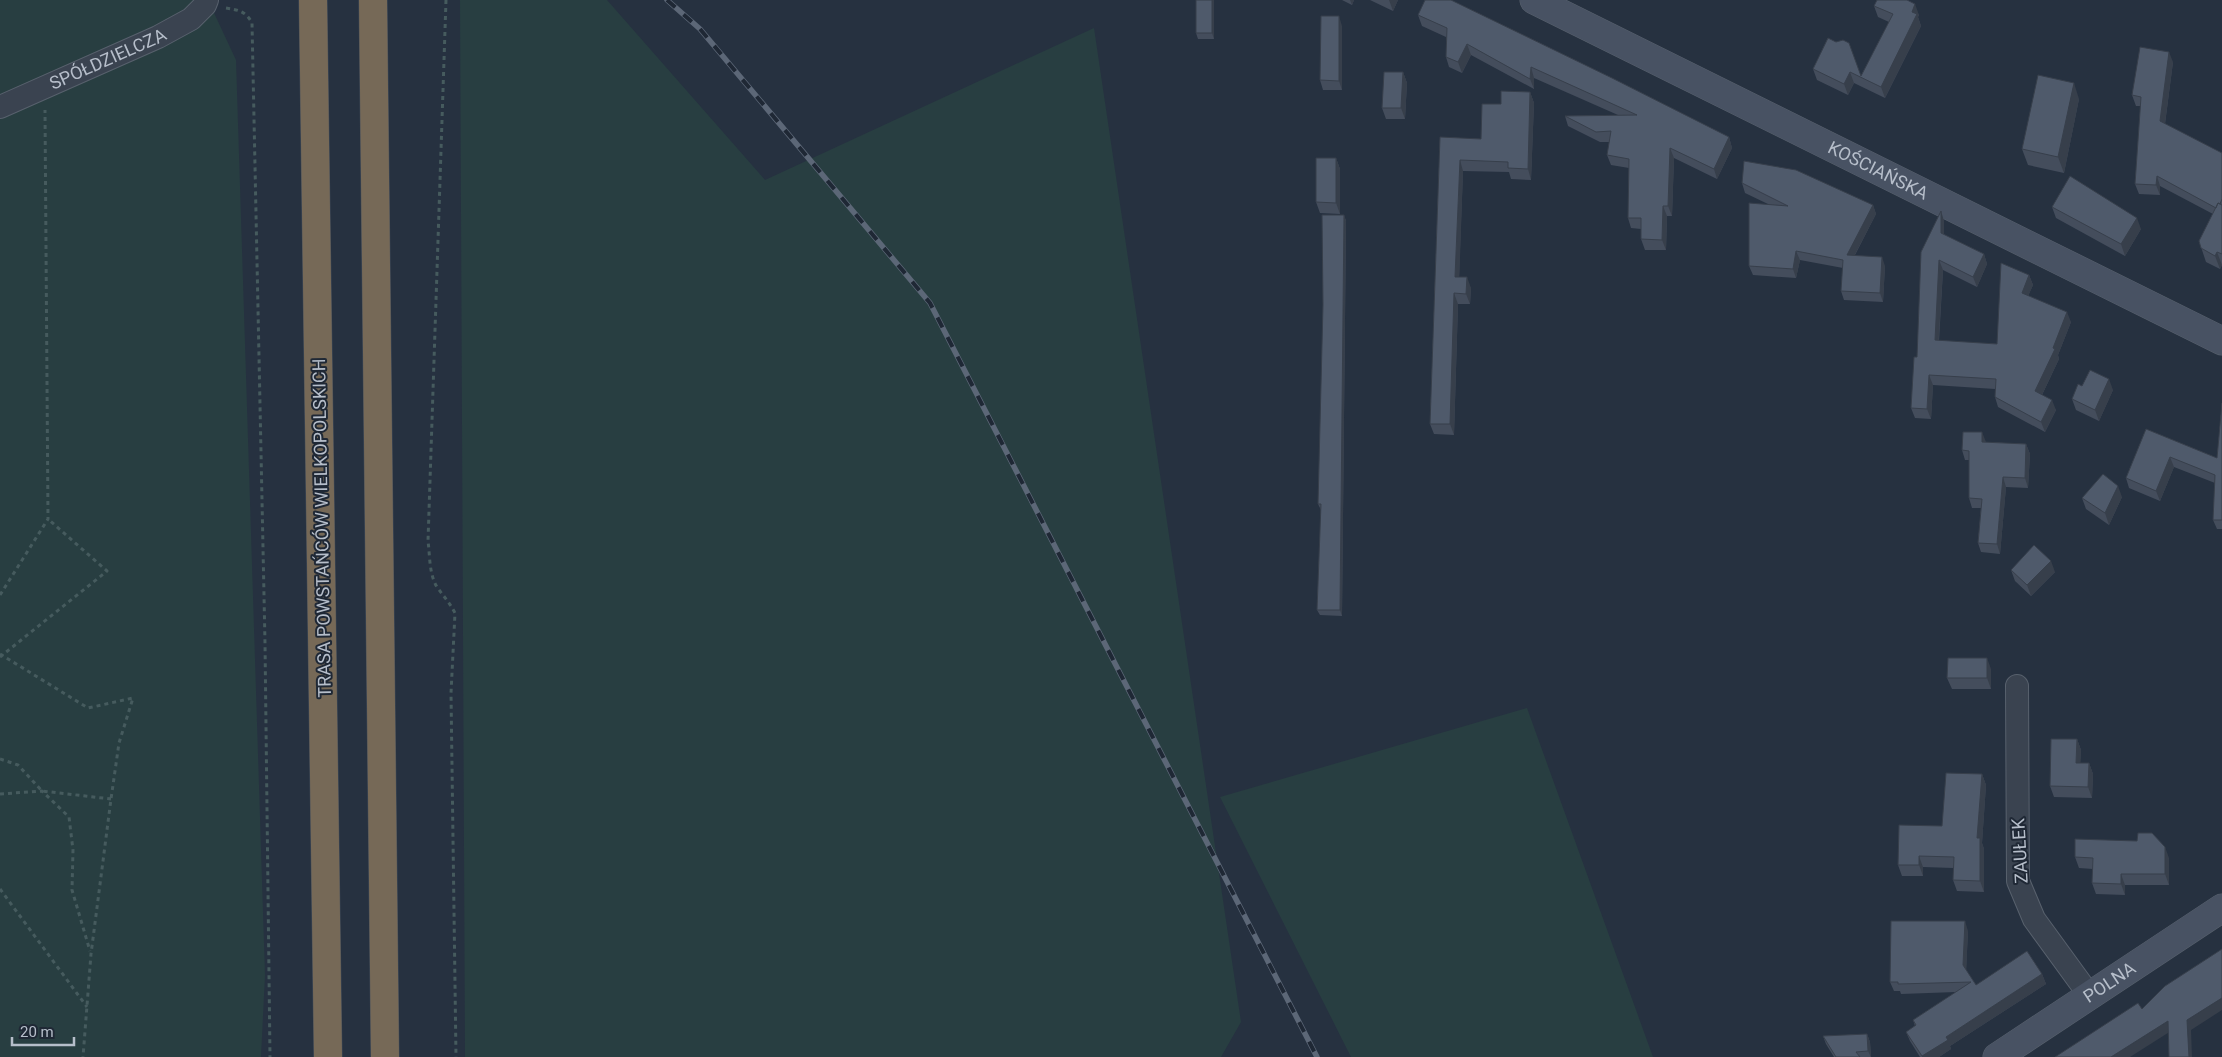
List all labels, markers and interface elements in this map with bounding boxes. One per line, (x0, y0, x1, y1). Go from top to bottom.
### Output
street label: SPÓŁDZIELCZA (46, 23, 170, 94)
street label: KOŚCIAŃSKA (1825, 136, 1932, 204)
street label: TRASA POWSTAŃCÓW WIELKOPOLSKICH (308, 358, 335, 698)
street label: ZAUŁEK (2007, 817, 2032, 884)
street label: POLNA (2079, 957, 2140, 1007)
scale bar (12, 1014, 75, 1046)
text: 20 m (20, 1023, 54, 1041)

